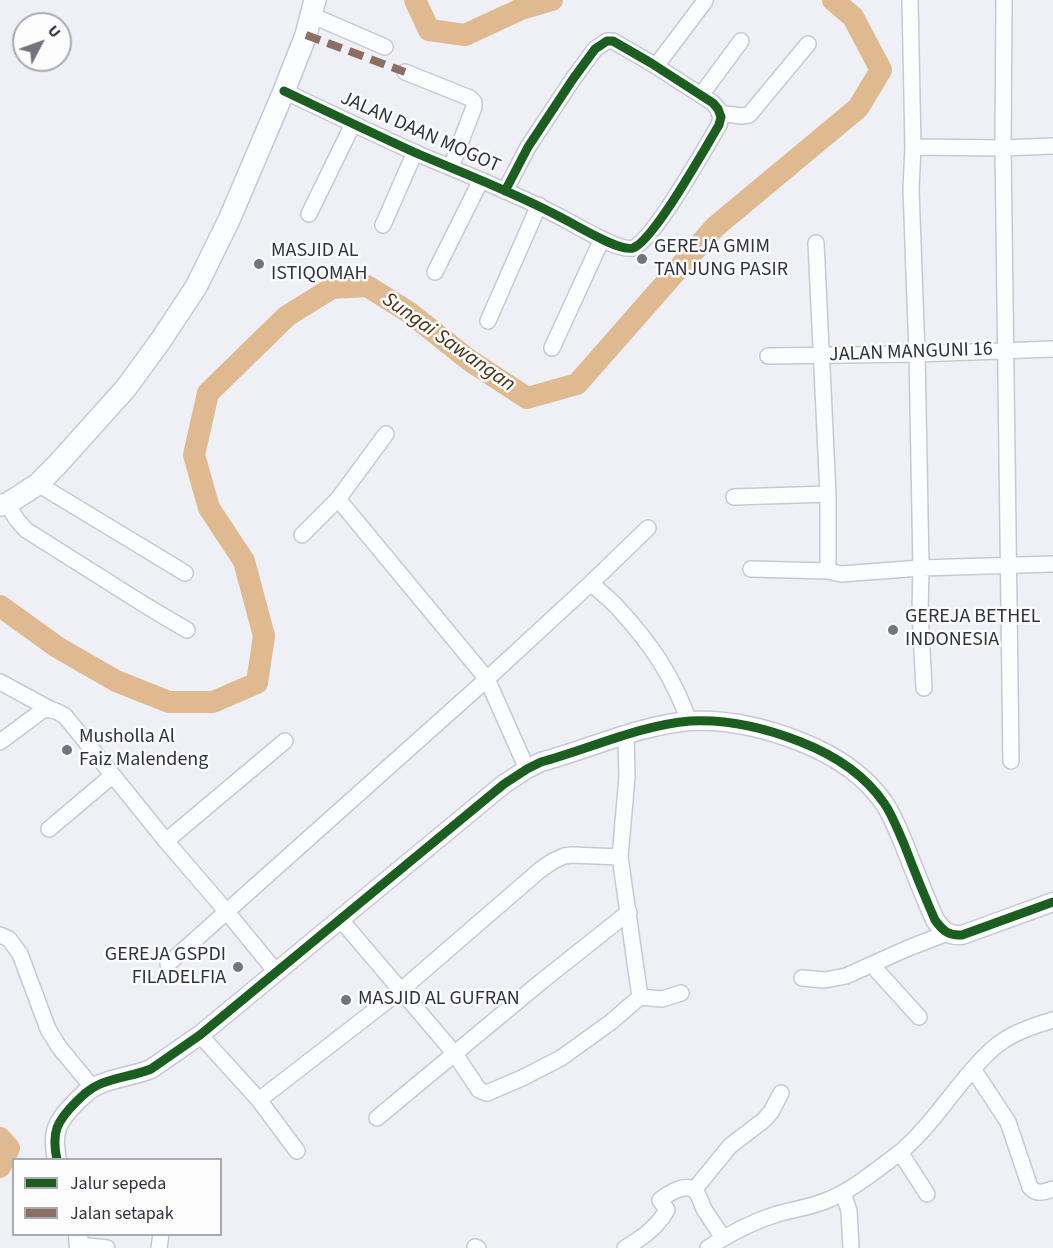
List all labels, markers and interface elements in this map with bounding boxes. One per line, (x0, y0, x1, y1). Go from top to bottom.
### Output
north arrow (12, 12, 72, 72)
text: U (42, 20, 66, 43)
street label: JALAN DAAN MOGOT (336, 87, 504, 179)
place label: GEREJA GMIM TANJUNG PASIR (654, 236, 788, 283)
place label: MASJID AL ISTIQOMAH (271, 240, 368, 287)
marker: GEREJA GMIM TANJUNG PASIR (635, 252, 649, 266)
marker: MASJID AL ISTIQOMAH (252, 257, 266, 271)
water label: Sungai Sawangan (377, 288, 519, 398)
street label: JALAN MANGUNI 16 (829, 338, 993, 368)
place label: GEREJA BETHEL INDONESIA (905, 606, 1041, 653)
marker: GEREJA BETHEL INDONESIA (886, 623, 900, 637)
place label: Musholla Al Faiz Malendeng (79, 726, 208, 773)
marker: Musholla Al Faiz Malendeng (60, 743, 74, 757)
place label: GEREJA GSPDI FILADELFIA (105, 944, 226, 991)
marker: GEREJA GSPDI FILADELFIA (231, 960, 245, 974)
place label: MASJID AL GUFRAN (358, 988, 520, 1012)
marker: MASJID AL GUFRAN (339, 993, 353, 1007)
legend (12, 1158, 222, 1236)
text: Jalur sepeda (70, 1171, 166, 1196)
text: Jalan setapak (70, 1201, 174, 1226)

